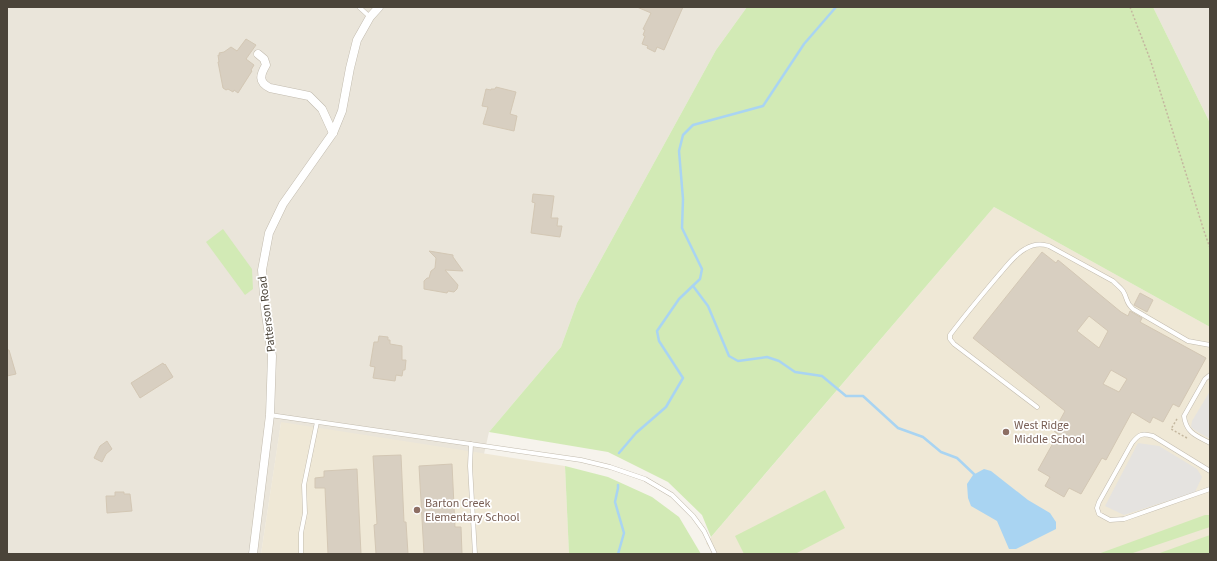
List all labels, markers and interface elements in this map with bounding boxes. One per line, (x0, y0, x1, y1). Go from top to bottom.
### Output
street label: Patterson Road (254, 275, 280, 353)
place label: West Ridge Middle School (1014, 417, 1085, 448)
marker: West Ridge Middle School (1001, 427, 1011, 437)
place label: Barton Creek Elementary School (425, 495, 520, 526)
marker: Barton Creek Elementary School (412, 505, 422, 515)

